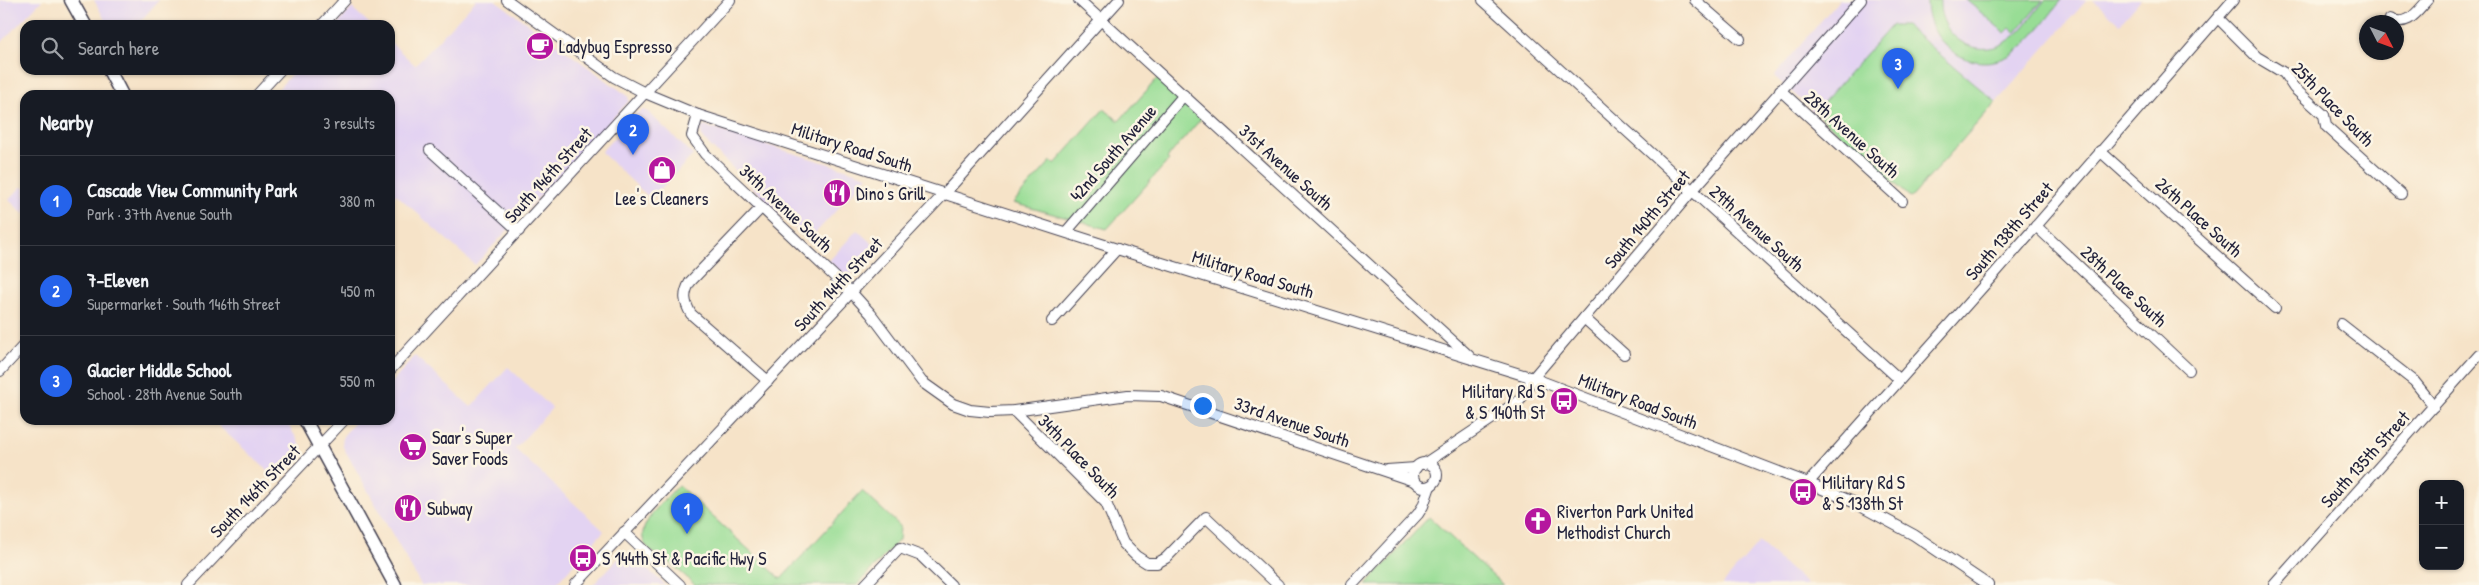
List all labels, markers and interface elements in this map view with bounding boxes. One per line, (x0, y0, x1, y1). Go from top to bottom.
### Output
north arrow (2359, 15, 2404, 60)
search box (20, 20, 395, 75)
cafe icon: Ladybug Espresso (525, 31, 555, 61)
icon: search (38, 34, 66, 62)
place label: Ladybug Espresso (559, 34, 672, 59)
text: Search here (78, 35, 159, 61)
pin: 3 (1882, 48, 1914, 89)
street label: 25th Place South (2286, 56, 2380, 152)
street label: 28th Avenue South (1799, 84, 1905, 184)
street label: 42nd South Avenue (1064, 99, 1162, 207)
text: Nearby (40, 108, 93, 137)
text: 3 results (323, 112, 375, 134)
pin: 2 (617, 114, 649, 155)
street label: Military Road South (788, 116, 916, 178)
street label: 31st Avenue South (1234, 118, 1339, 216)
street label: South 146th Street (498, 121, 598, 228)
shop icon: Lee's Cleaners (647, 155, 677, 185)
street label: 34th Avenue South (734, 158, 838, 258)
street label: South 140th Street (1598, 164, 1696, 274)
street label: 26th Place South (2150, 171, 2248, 263)
street label: South 138th Street (1959, 176, 2059, 286)
text: Cascade View Community Park (87, 177, 297, 203)
restaurant icon: Dino's Grill (822, 178, 852, 208)
street label: 29th Avenue South (1704, 179, 1810, 277)
place label: Dino's Grill (856, 181, 926, 206)
place label: Lee's Cleaners (615, 186, 709, 211)
text: 1 (53, 190, 59, 212)
text: 380 m (339, 190, 375, 212)
text: Park · 37th Avenue South (87, 203, 232, 225)
street label: South 144th Street (788, 231, 889, 337)
street label: 28th Place South (2075, 240, 2173, 333)
street label: Military Road South (1189, 244, 1317, 304)
text: 7-Eleven (87, 267, 149, 293)
text: 2 (52, 280, 60, 302)
text: 450 m (341, 280, 375, 302)
text: Supermarket · South 146th Street (87, 293, 280, 315)
text: Glacier Middle School (87, 357, 231, 383)
street label: Military Road South (1575, 367, 1702, 435)
text: 3 (52, 370, 60, 392)
text: 550 m (340, 370, 375, 392)
place label: Military Rd S & S 140th St (1462, 379, 1546, 425)
text: School · 28th Avenue South (87, 383, 242, 405)
bus stop icon: Military Rd S & S 140th St (1549, 386, 1579, 416)
street label: 33rd Avenue South (1231, 391, 1353, 454)
your location (1190, 393, 1216, 419)
street label: South 135th Street (2315, 404, 2416, 513)
street label: 34th Place South (1033, 408, 1126, 504)
place label: Saar's Super Saver Foods (432, 425, 513, 471)
supermarket icon: Saar's Super Saver Foods (398, 432, 428, 462)
street label: South 146th Street (204, 438, 307, 543)
place label: Military Rd S & S 138th St (1822, 470, 1905, 516)
bus stop icon: Military Rd S & S 138th St (1788, 477, 1818, 507)
map controls (2419, 480, 2464, 570)
button: + (2419, 480, 2464, 525)
restaurant icon: Subway (393, 493, 423, 523)
pin: 1 (671, 493, 703, 534)
place label: Subway (427, 496, 473, 521)
place label: Riverton Park United Methodist Church (1557, 499, 1693, 545)
church icon: Riverton Park United Methodist Church (1523, 506, 1553, 536)
button: − (2419, 525, 2464, 570)
bus stop icon: S 144th St & Pacific Hwy S (568, 543, 598, 573)
place label: S 144th St & Pacific Hwy S (602, 546, 766, 571)

